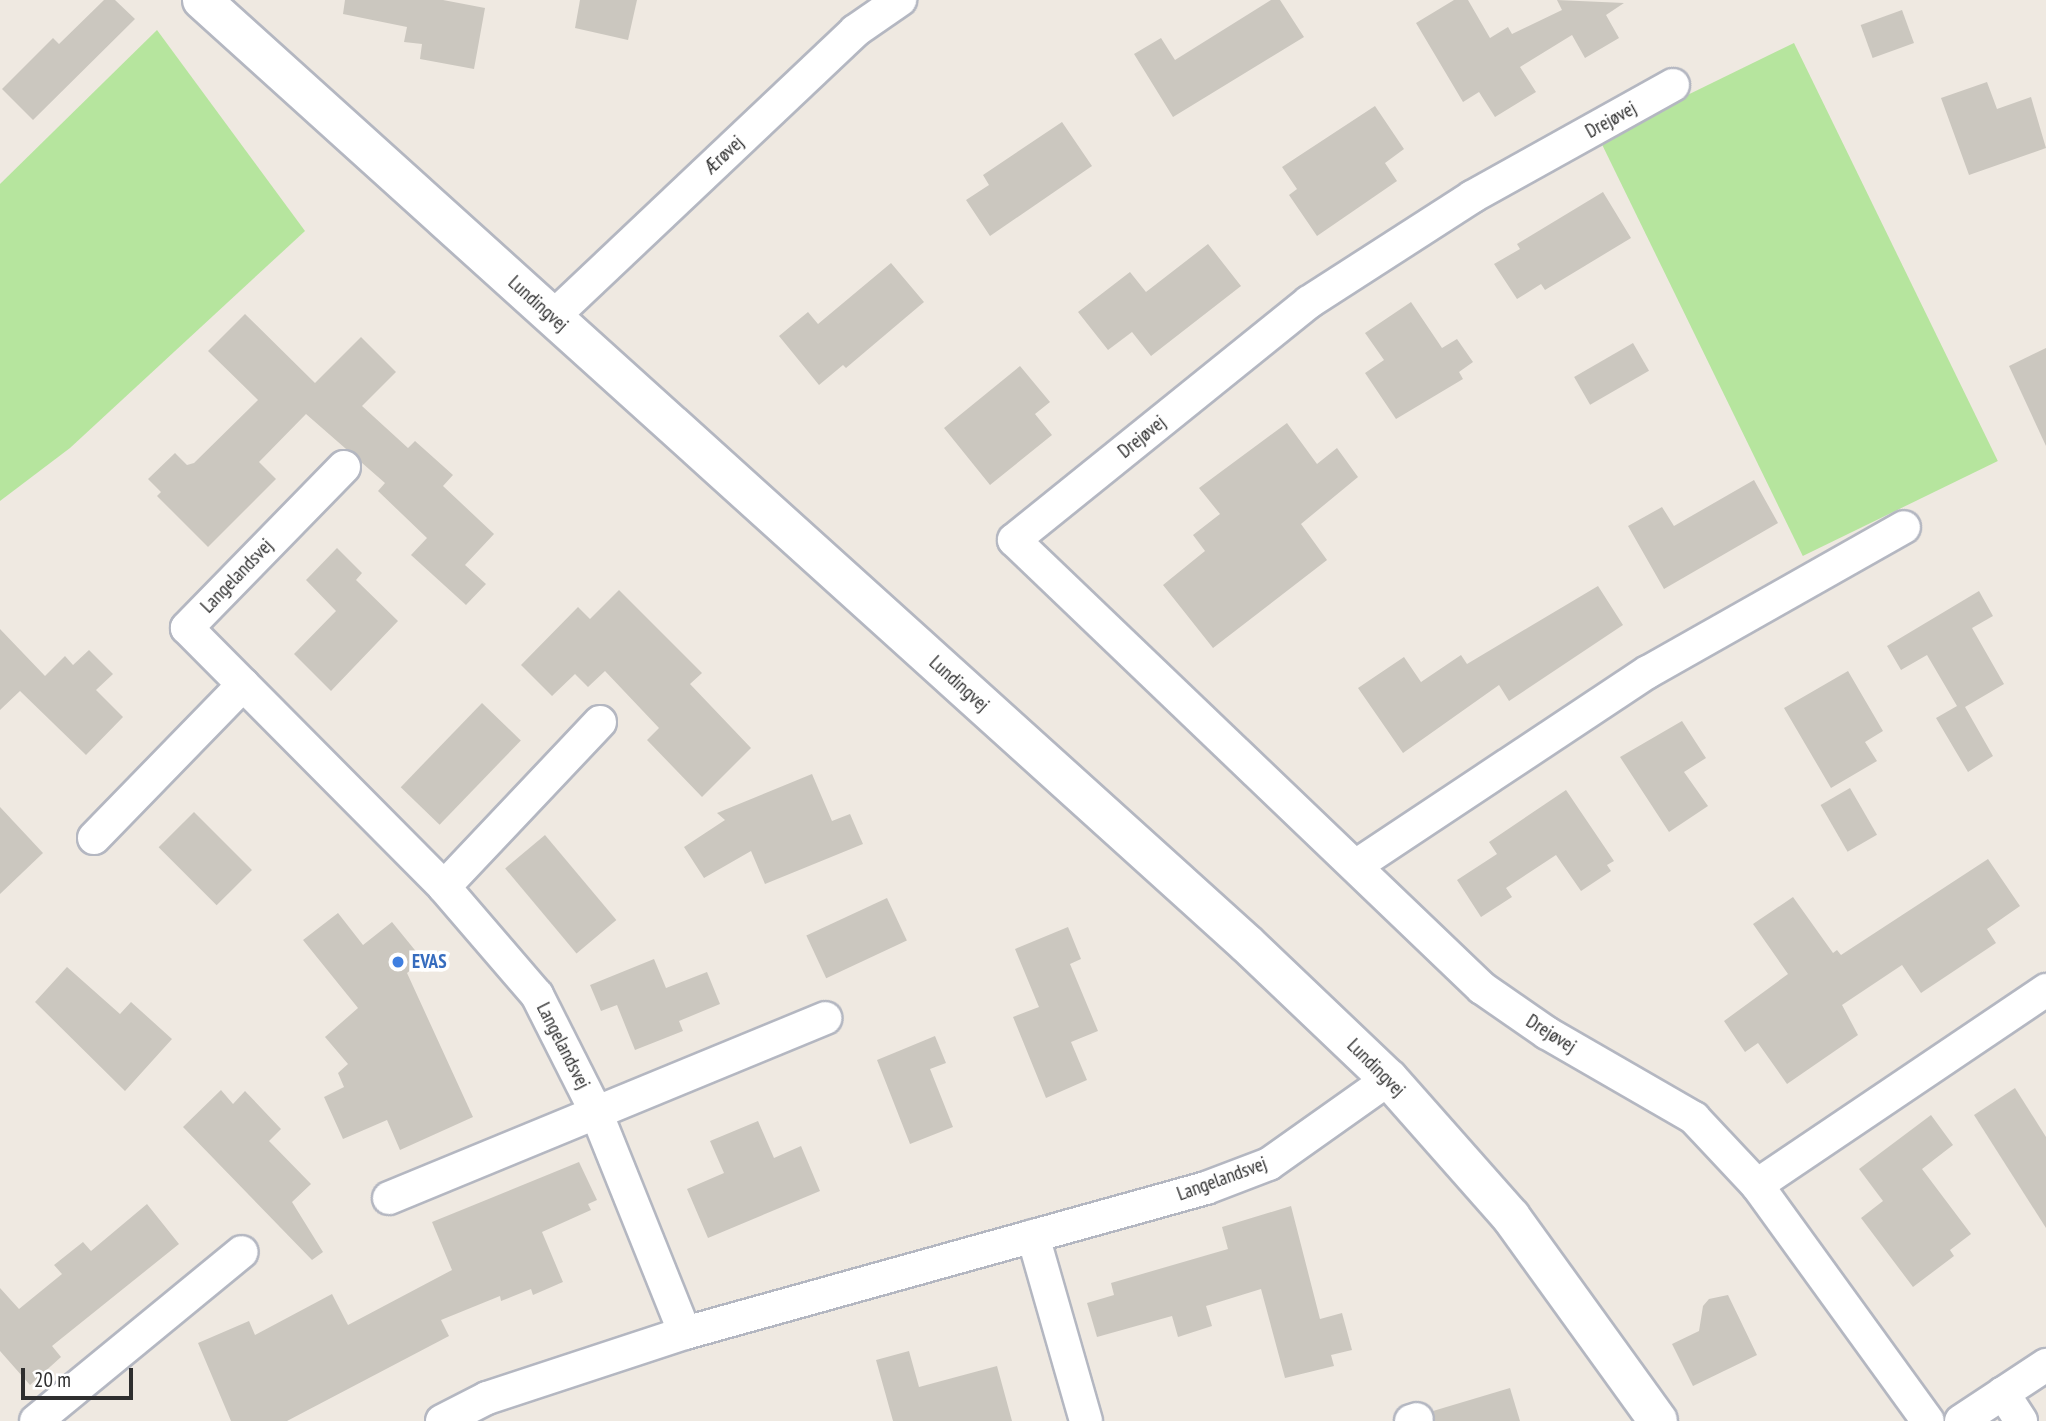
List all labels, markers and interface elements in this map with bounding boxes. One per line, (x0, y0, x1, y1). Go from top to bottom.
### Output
street label: Drejøvej (1582, 97, 1640, 143)
street label: Ærøvej (700, 131, 748, 179)
street label: Lundingvej (503, 271, 573, 337)
street label: Drejøvej (1114, 411, 1170, 463)
street label: Langelandsvej (196, 534, 278, 618)
street label: Lundingvej (924, 651, 994, 717)
place label: EVAS (412, 951, 446, 973)
marker: EVAS (390, 954, 406, 970)
street label: Langelandsvej (532, 999, 594, 1093)
street label: Drejøvej (1522, 1010, 1580, 1058)
street label: Lundingvej (1342, 1034, 1410, 1102)
street label: Langelandsvej (1174, 1152, 1270, 1206)
scale bar (24, 1354, 136, 1398)
text: 20 m (34, 1366, 71, 1393)

